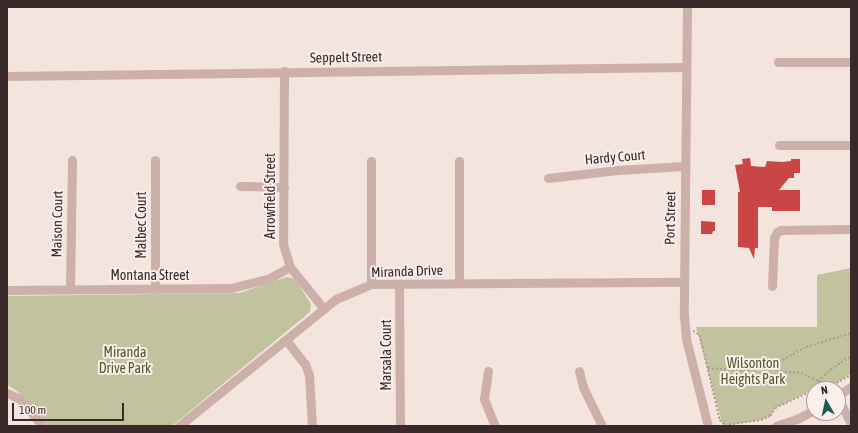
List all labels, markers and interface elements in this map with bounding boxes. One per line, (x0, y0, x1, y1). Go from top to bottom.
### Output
street label: Seppelt Street (310, 48, 382, 66)
street label: Hardy Court (584, 146, 646, 168)
street label: Arrowfield Street (262, 153, 278, 239)
street label: Maison Court (48, 190, 66, 258)
street label: Malbec Court (133, 191, 149, 259)
street label: Port Street (661, 191, 679, 245)
street label: Miranda Drive (371, 261, 443, 281)
street label: Montana Street (110, 267, 190, 283)
street label: Marsala Court (378, 319, 394, 391)
park label: Miranda Drive Park (99, 344, 151, 376)
park label: Wilsonton Heights Park (721, 355, 785, 388)
north arrow (806, 381, 846, 421)
text: N (820, 384, 828, 397)
scale bar (14, 395, 126, 421)
text: 100 m (19, 403, 46, 417)

